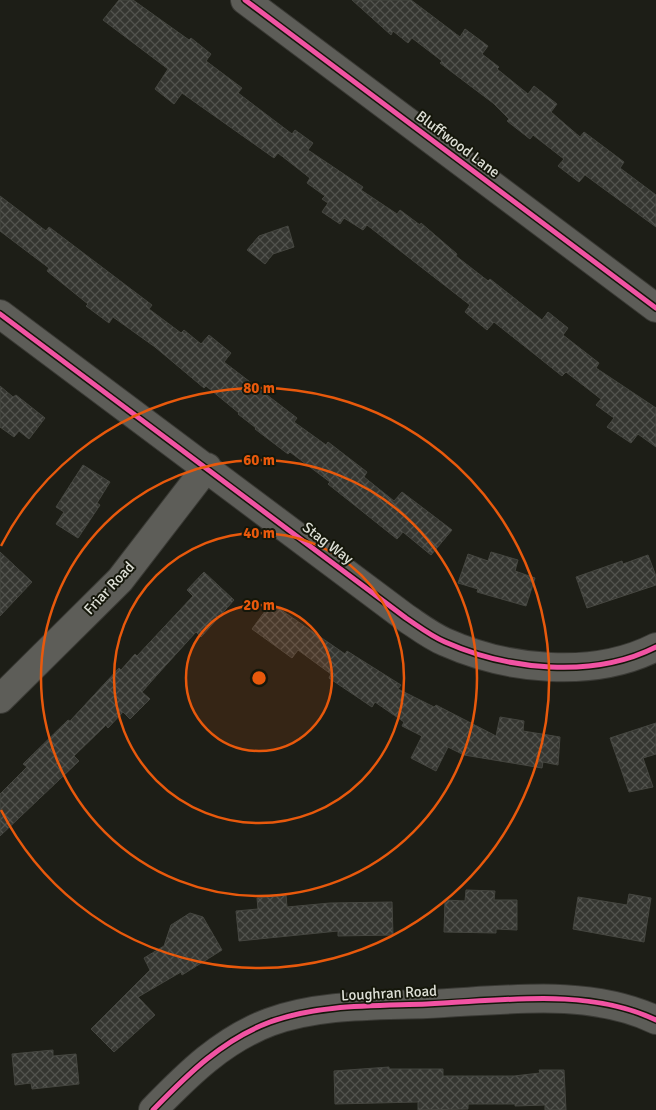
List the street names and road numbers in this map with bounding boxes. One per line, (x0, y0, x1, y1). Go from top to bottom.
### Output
street label: Bluffwood Lane (413, 107, 503, 181)
street label: Stag Way (299, 518, 357, 568)
street label: Friar Road (80, 558, 138, 618)
street label: Loughran Road (341, 981, 438, 1005)

